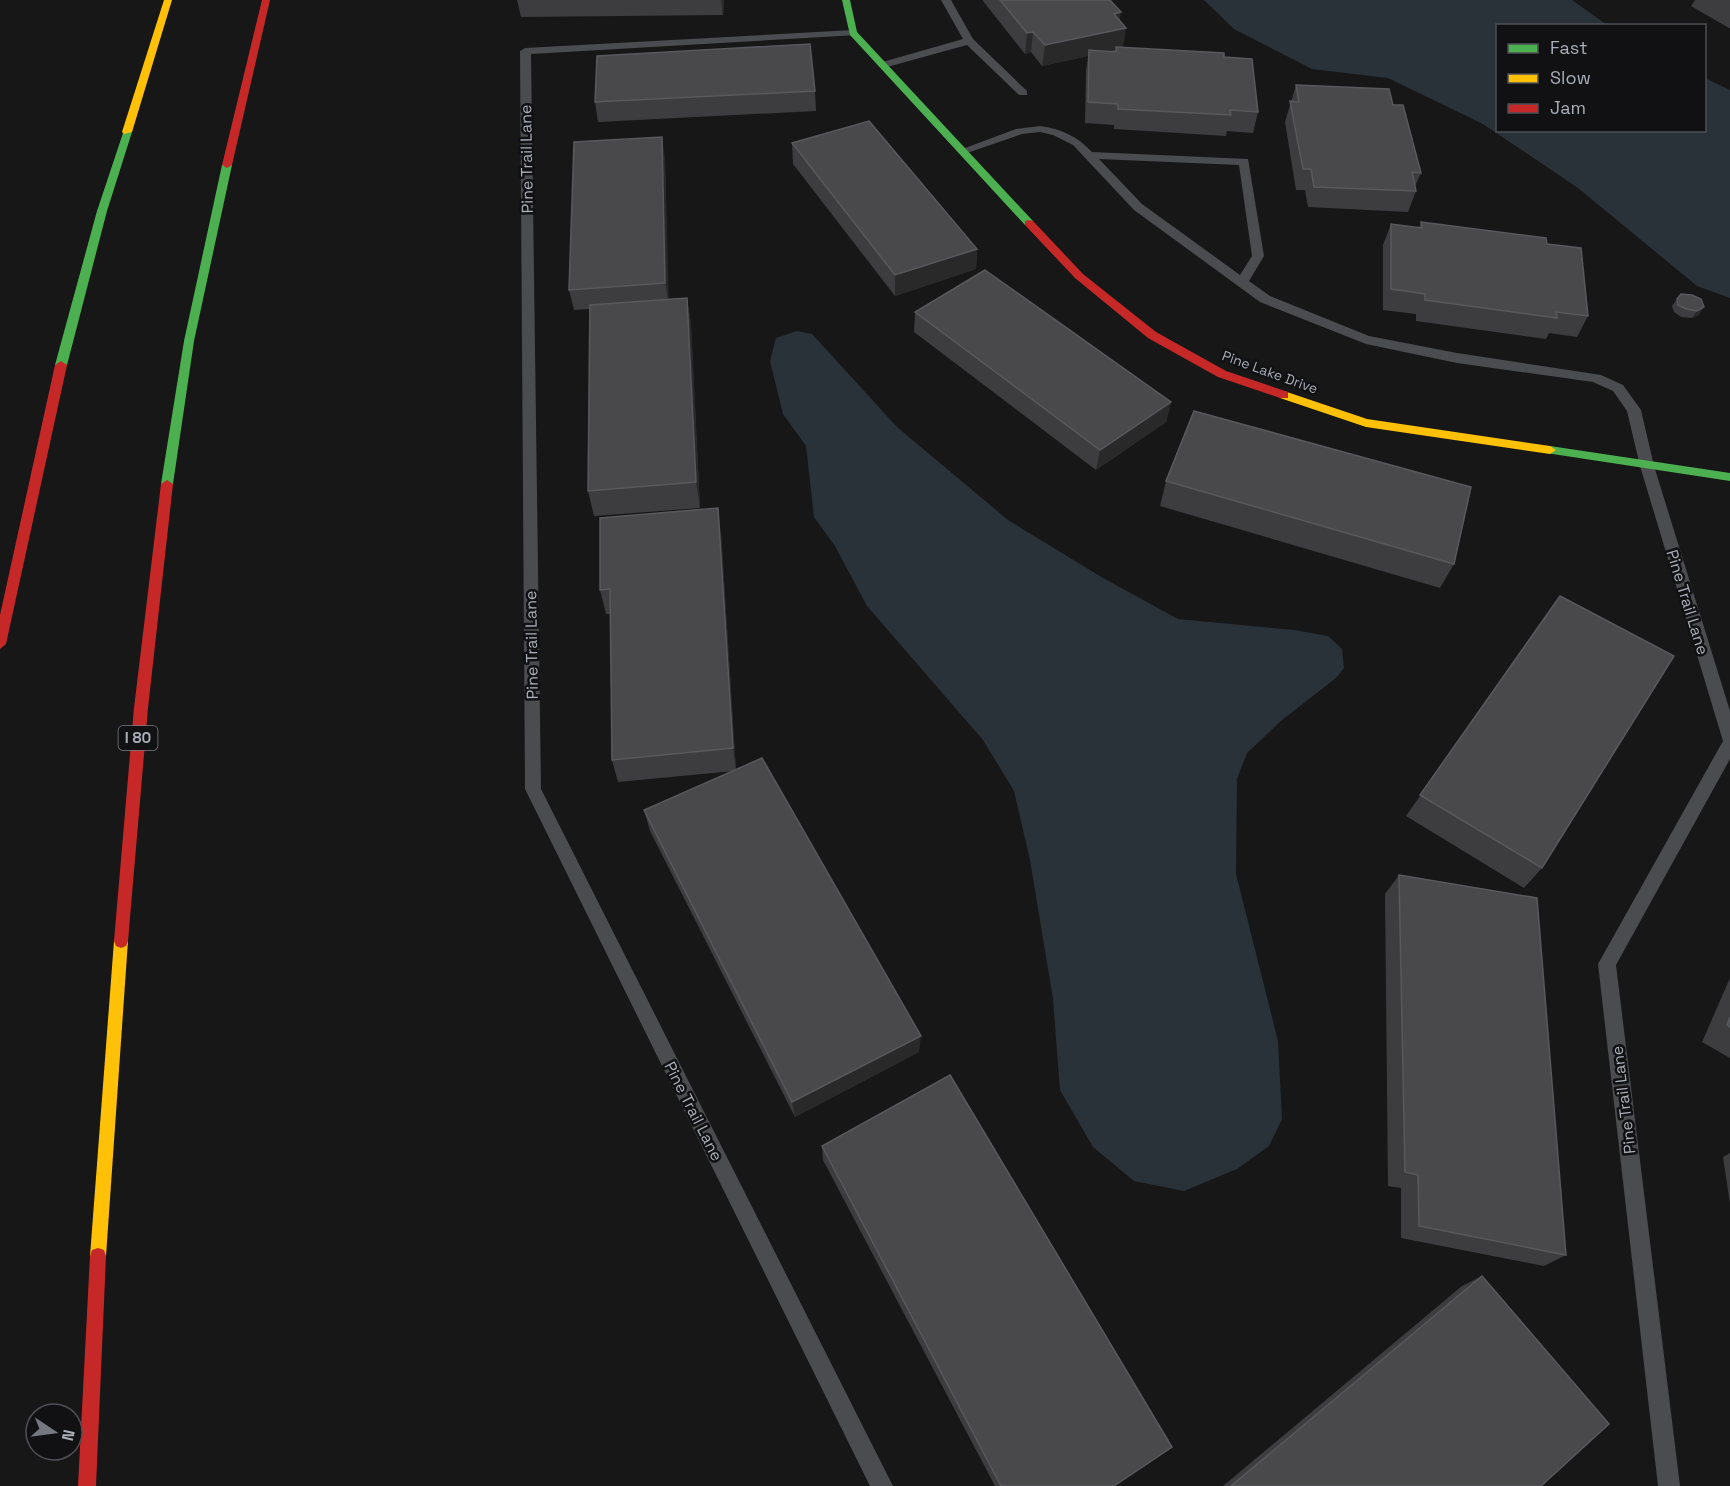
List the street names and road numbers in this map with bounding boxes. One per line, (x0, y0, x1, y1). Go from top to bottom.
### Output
street label: Pine Trail Lane (515, 104, 538, 214)
street label: Pine Lake Drive (1220, 346, 1320, 398)
street label: Pine Trail Lane (1662, 547, 1713, 657)
street label: Pine Trail Lane (520, 590, 543, 700)
road number: I 80 (118, 726, 158, 750)
street label: Pine Trail Lane (1606, 1045, 1641, 1155)
street label: Pine Trail Lane (659, 1058, 728, 1164)

